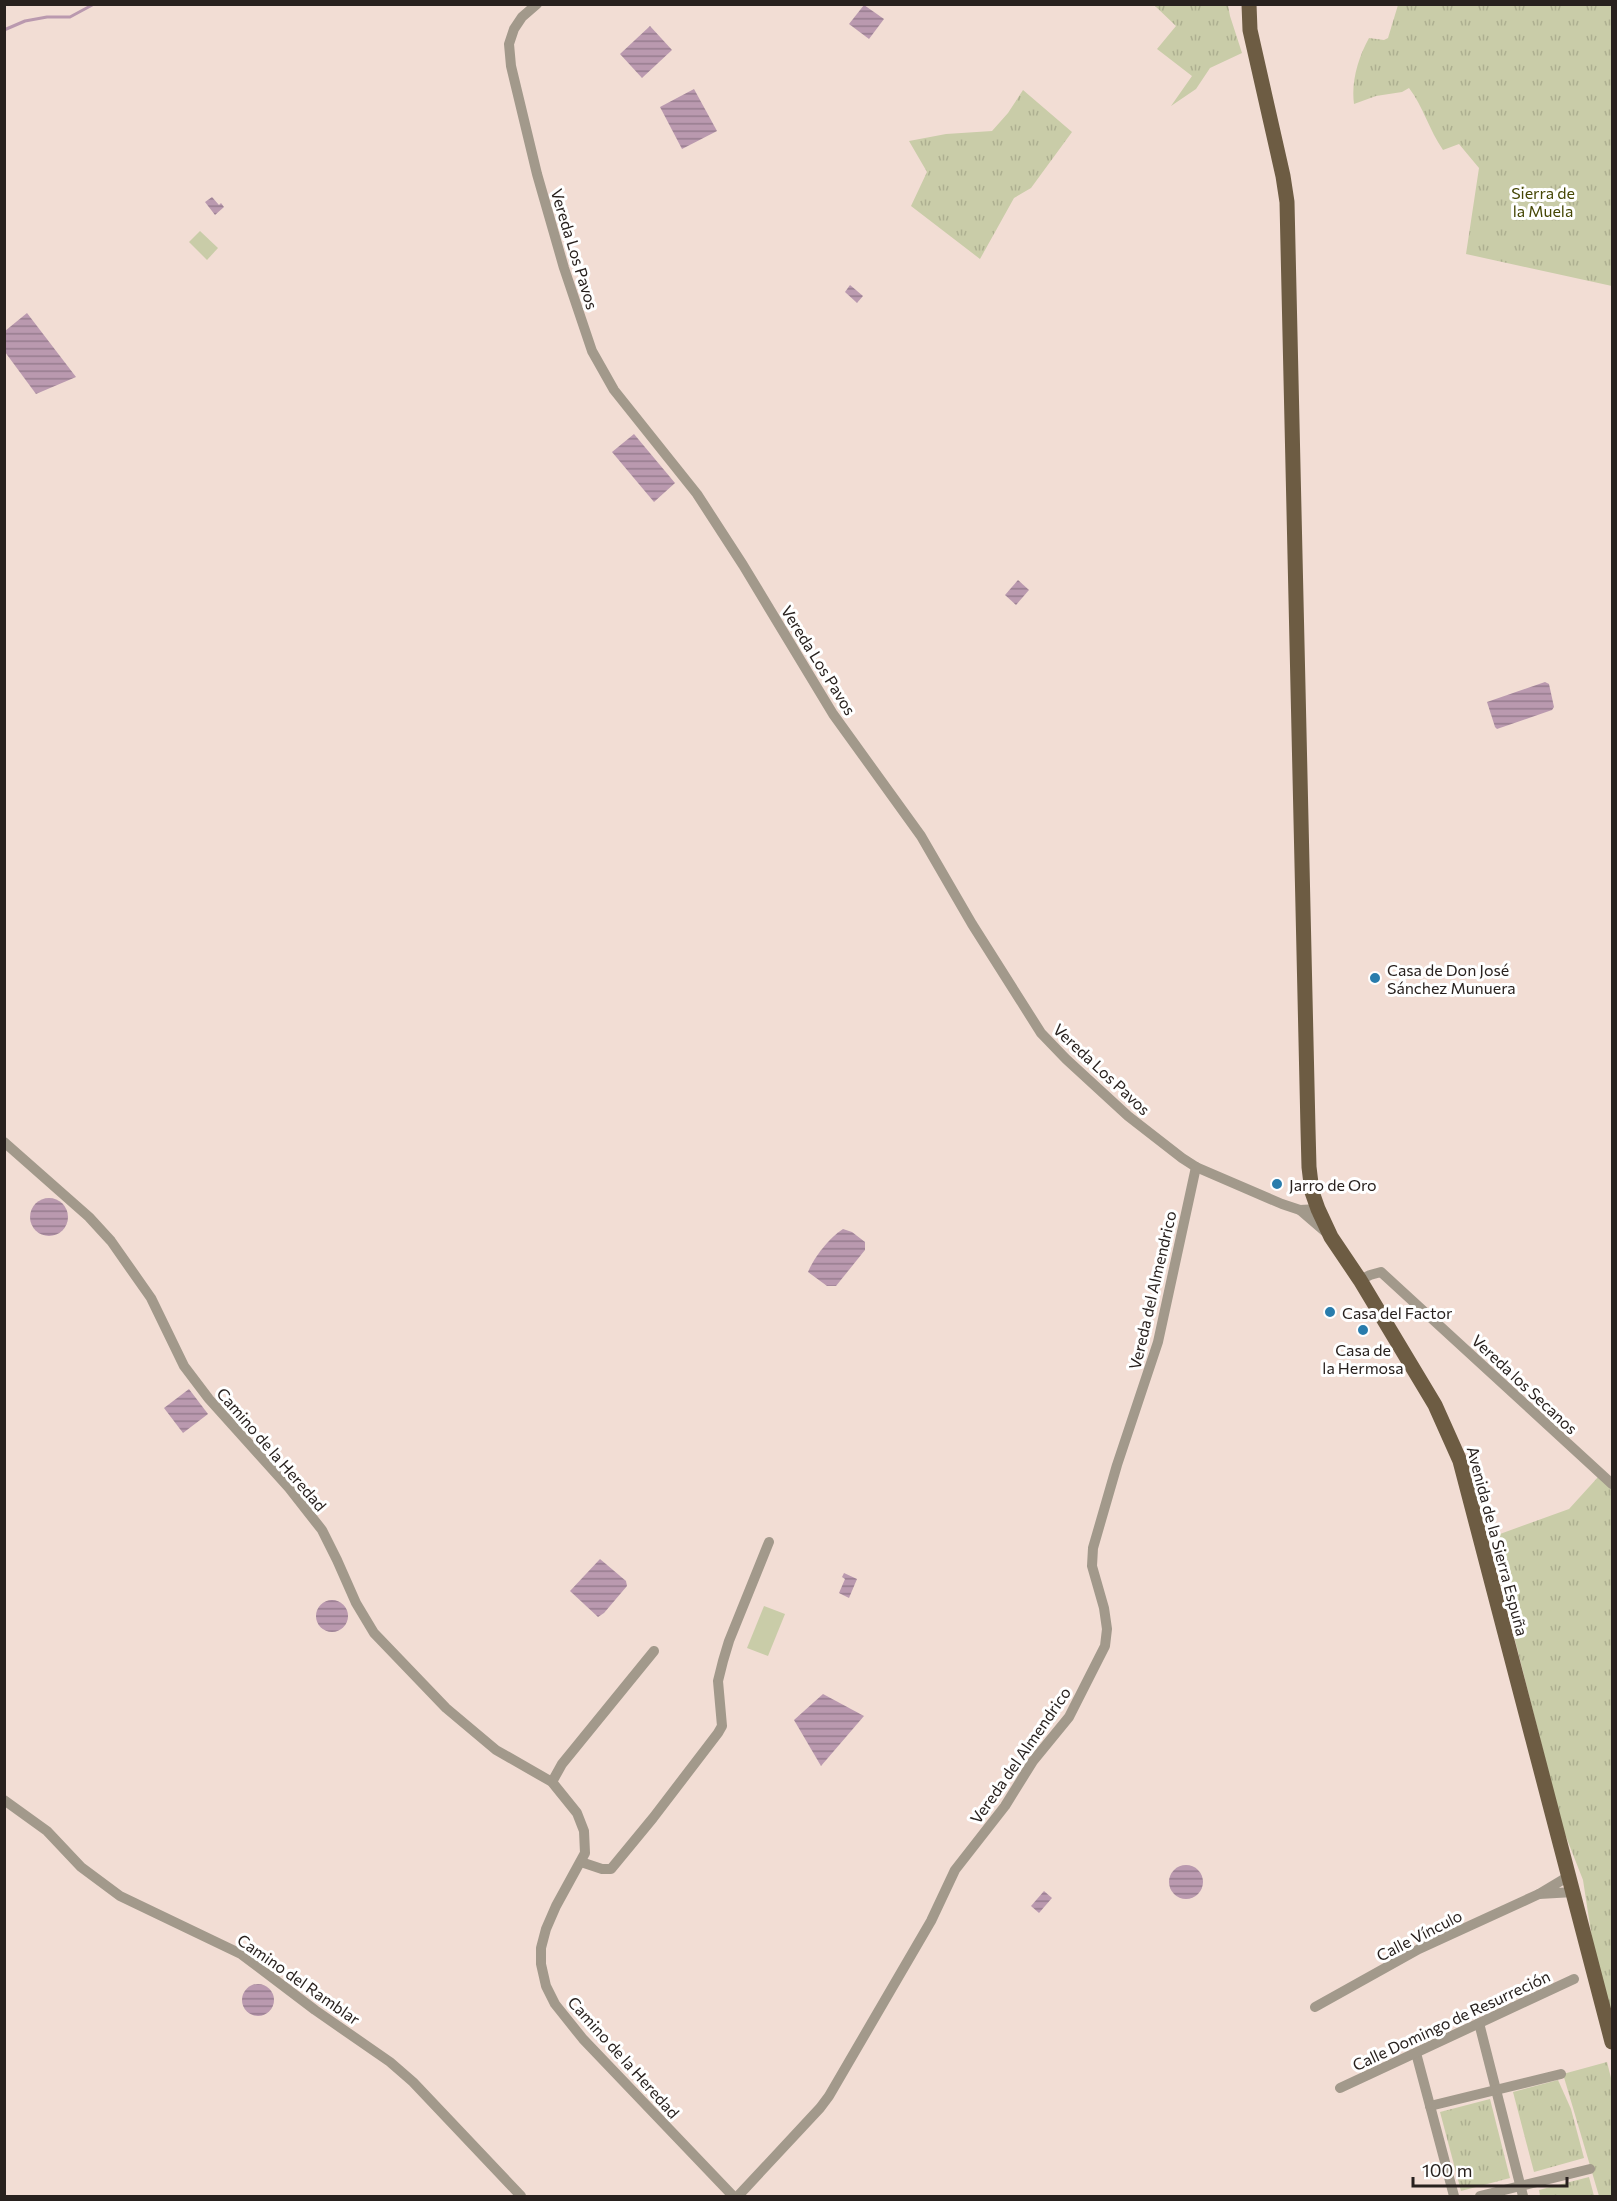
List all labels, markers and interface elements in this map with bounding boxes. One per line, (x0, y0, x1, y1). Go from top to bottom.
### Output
park label: Sierra de la Muela (1511, 183, 1575, 220)
street label: Vereda Los Pavos (548, 186, 602, 312)
street label: Vereda Los Pavos (778, 602, 860, 718)
place label: Casa de Don José Sánchez Munuera (1387, 960, 1516, 997)
marker: Casa de Don José Sánchez Munuera (1368, 971, 1382, 985)
street label: Vereda Los Pavos (1050, 1019, 1154, 1119)
place label: Jarro de Oro (1289, 1175, 1377, 1194)
marker: Jarro de Oro (1270, 1177, 1284, 1191)
street label: Vereda del Almendrico (1124, 1209, 1180, 1371)
place label: Casa del Factor (1342, 1303, 1453, 1322)
marker: Casa del Factor (1323, 1305, 1337, 1319)
marker: Casa de la Hermosa (1356, 1323, 1370, 1337)
street label: Vereda los Secanos (1468, 1330, 1582, 1438)
place label: Casa de la Hermosa (1322, 1340, 1404, 1377)
street label: Camino de la Heredad (213, 1383, 331, 1515)
street label: Avenida de la Sierra Espuña (1464, 1444, 1532, 1638)
street label: Vereda del Almendrico (966, 1683, 1074, 1827)
street label: Calle Vínculo (1373, 1905, 1465, 1965)
street label: Camino del Ramblar (234, 1930, 364, 2029)
street label: Calle Domingo de Resurreción (1349, 1966, 1553, 2074)
street label: Camino de la Heredad (564, 1992, 684, 2122)
scale bar (1413, 2150, 1568, 2188)
text: 100 m (1422, 2159, 1472, 2181)

